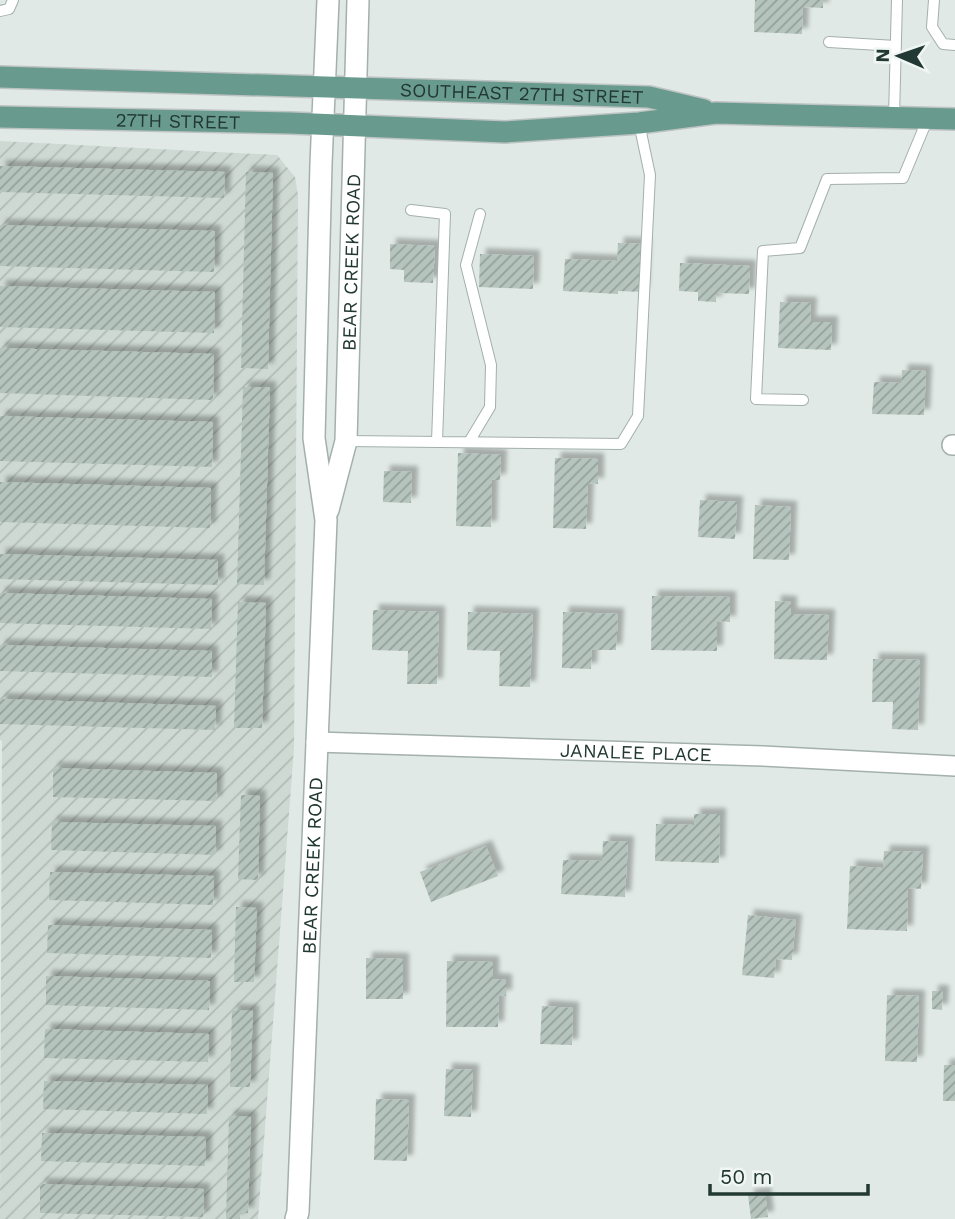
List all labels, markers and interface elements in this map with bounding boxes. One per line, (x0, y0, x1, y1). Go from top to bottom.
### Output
north arrow (864, 21, 934, 91)
text: N (871, 48, 894, 63)
street label: SOUTHEAST 27TH STREET (400, 78, 644, 108)
street label: 27TH STREET (115, 108, 241, 133)
street label: BEAR CREEK ROAD (337, 173, 365, 351)
street label: JANALEE PLACE (560, 738, 712, 766)
street label: BEAR CREEK ROAD (297, 776, 327, 955)
scale bar (710, 1152, 867, 1196)
text: 50 m (720, 1164, 772, 1189)

